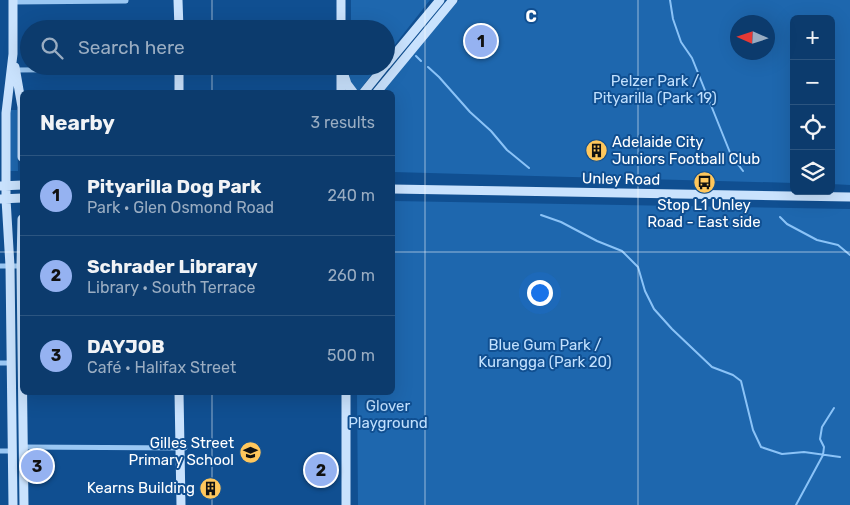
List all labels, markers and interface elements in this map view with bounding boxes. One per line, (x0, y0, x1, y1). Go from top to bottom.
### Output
text: C (525, 7, 537, 26)
north arrow (730, 15, 775, 60)
map controls (790, 15, 835, 195)
button: + (790, 15, 835, 60)
search box (20, 20, 395, 75)
pin: 1 (465, 22, 497, 60)
icon: search (38, 34, 66, 62)
text: Search here (78, 36, 185, 59)
button: − (790, 60, 835, 105)
park label: Pelzer Park / Pityarilla (Park 19) (593, 72, 717, 107)
button: locate (790, 105, 835, 150)
text: Nearby (40, 110, 115, 135)
text: 3 results (310, 113, 375, 132)
place label: Adelaide City Juniors Football Club (612, 133, 760, 168)
building icon: Adelaide City Juniors Football Club (584, 139, 608, 163)
button: layers (790, 150, 835, 195)
street label: Unley Road (582, 169, 660, 189)
bus stop icon: Stop L1 Unley Road - East side (692, 170, 716, 194)
text: Pityarilla Dog Park (87, 175, 261, 198)
text: 1 (52, 186, 60, 205)
text: 240 m (328, 186, 375, 205)
place label: Stop L1 Unley Road - East side (647, 196, 761, 231)
text: Park · Glen Osmond Road (87, 198, 274, 217)
text: Schrader Libraray (87, 255, 258, 278)
text: 2 (51, 266, 61, 285)
text: 260 m (328, 266, 375, 285)
text: Library · South Terrace (87, 278, 255, 297)
your location (527, 280, 553, 306)
text: DAYJOB (87, 335, 165, 358)
park label: Blue Gum Park / Kurangga (Park 20) (478, 336, 612, 371)
text: 3 (51, 346, 61, 365)
text: 500 m (327, 346, 375, 365)
text: Café · Halifax Street (87, 358, 236, 377)
park label: Glover Playground (348, 397, 428, 432)
place label: Gilles Street Primary School (129, 434, 234, 469)
school or university icon: Gilles Street Primary School (238, 440, 262, 464)
pin: 3 (21, 447, 53, 485)
pin: 2 (305, 451, 337, 489)
building icon: Kearns Building (199, 476, 223, 500)
place label: Kearns Building (87, 479, 195, 497)

